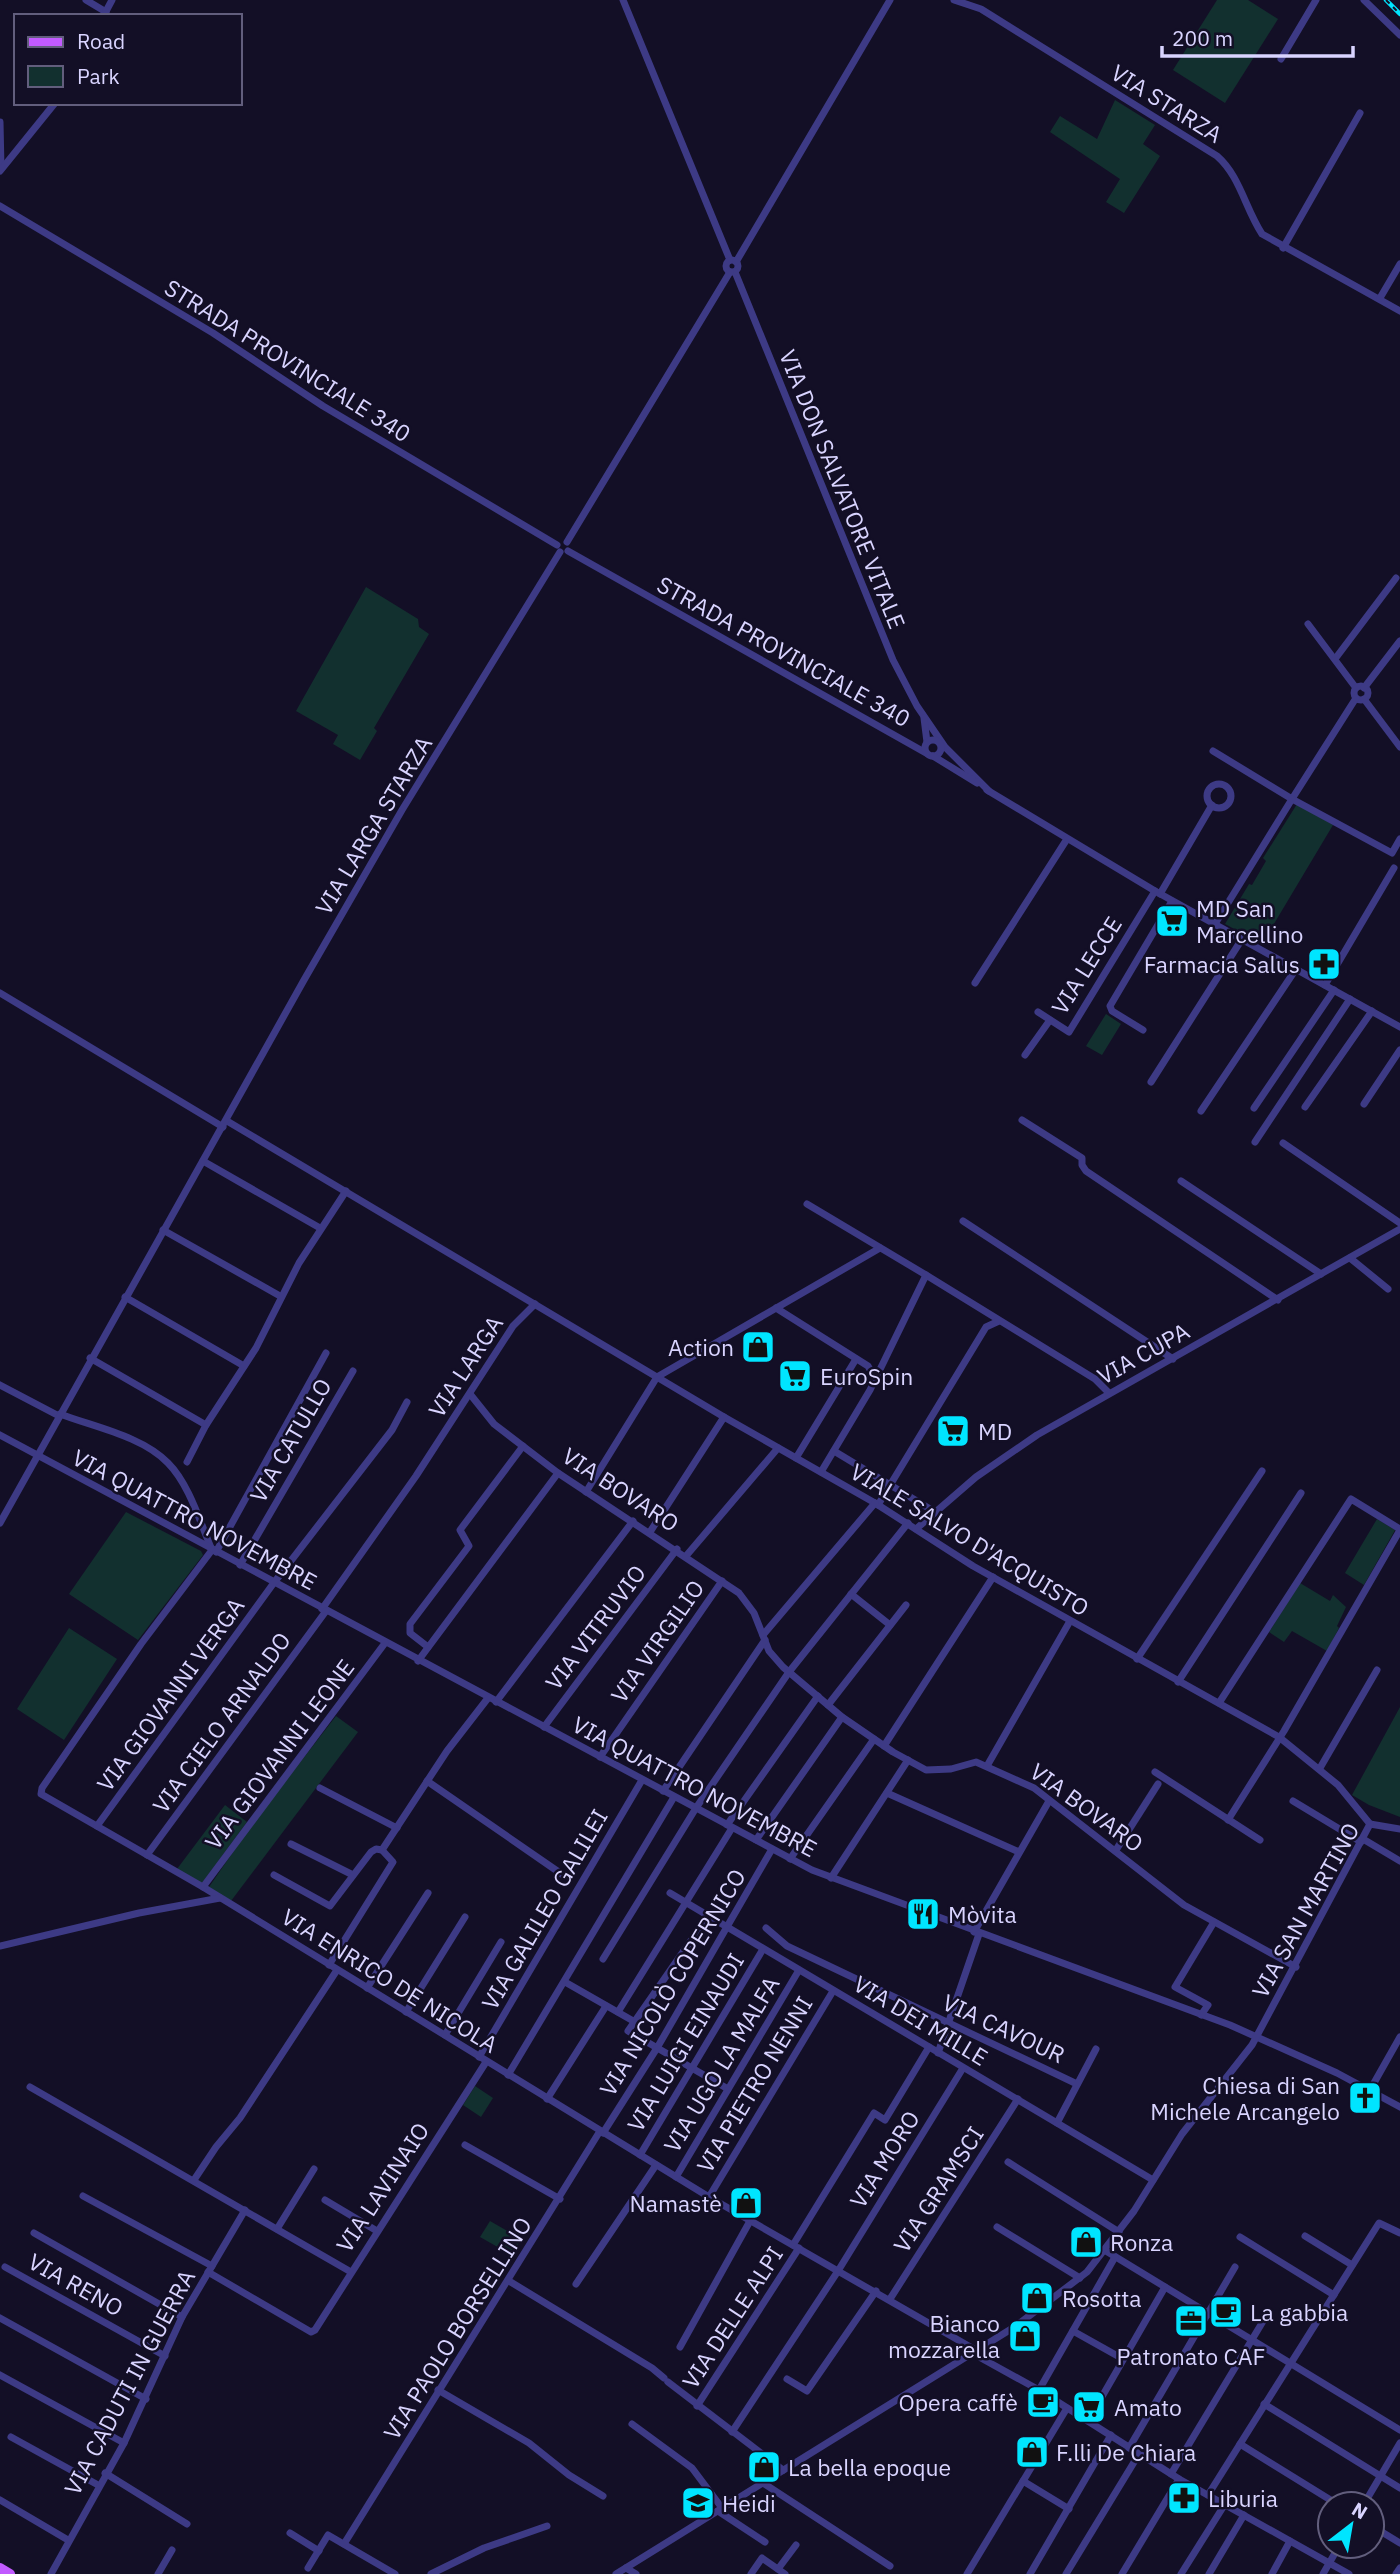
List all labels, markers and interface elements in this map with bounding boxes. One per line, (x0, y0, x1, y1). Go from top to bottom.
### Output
legend (14, 14, 242, 105)
scale bar (1162, 14, 1353, 58)
text: 200 m (1172, 24, 1233, 52)
text: Road (77, 27, 125, 55)
street label: VIA STARZA (1106, 57, 1228, 149)
text: Park (77, 62, 120, 90)
street label: STRADA PROVINCIALE 340 (159, 272, 417, 448)
street label: VIA DON SALVATORE VITALE (773, 345, 913, 633)
street label: STRADA PROVINCIALE 340 (652, 569, 916, 733)
street label: VIA LARGA STARZA (308, 730, 438, 920)
place label: MD San Marcellino (1196, 893, 1303, 949)
supermarket icon: MD San Marcellino (1153, 902, 1191, 940)
street label: VIA LECCE (1044, 910, 1128, 1020)
pharmacy icon: Farmacia Salus (1305, 945, 1343, 983)
place label: Farmacia Salus (1144, 949, 1300, 979)
street label: VIA LARGA (421, 1309, 509, 1423)
street label: VIA CUPA (1092, 1315, 1195, 1391)
shop icon: Action (739, 1328, 777, 1366)
place label: Action (668, 1332, 734, 1362)
supermarket icon: EuroSpin (776, 1357, 814, 1395)
place label: EuroSpin (820, 1361, 913, 1391)
street label: VIA CATULLO (242, 1373, 338, 1507)
supermarket icon: MD (934, 1412, 972, 1450)
place label: MD (978, 1416, 1012, 1446)
street label: VIA BOVARO (557, 1440, 685, 1538)
street label: VIA QUATTRO NOVEMBRE (68, 1442, 322, 1596)
street label: VIALE SALVO D'ACQUISTO (845, 1456, 1095, 1622)
street label: VIA VITRUVIO (538, 1558, 652, 1696)
street label: VIA VIRGILIO (604, 1574, 710, 1708)
street label: VIA GIOVANNI VERGA (90, 1591, 251, 1797)
street label: VIA CIELO ARNALDO (145, 1626, 297, 1818)
street label: VIA GIOVANNI LEONE (198, 1653, 360, 1855)
street label: VIA QUATTRO NOVEMBRE (568, 1709, 822, 1863)
street label: VIA BOVARO (1024, 1756, 1150, 1858)
street label: VIA GALILEO GALILEI (474, 1803, 614, 2015)
street label: VIA SAN MARTINO (1244, 1817, 1366, 2003)
street label: VIA NICOLÒ COPERNICO (592, 1863, 752, 2101)
restaurant icon: Mòvita (904, 1895, 942, 1933)
place label: Mòvita (948, 1899, 1017, 1929)
street label: VIA ENRICO DE NICOLA (276, 1901, 504, 2059)
street label: VIA LUIGI EINAUDI (620, 1947, 750, 2137)
street label: VIA DEI MILLE (848, 1968, 994, 2072)
street label: VIA UGO LA MALFA (657, 1970, 786, 2158)
street label: VIA CAVOUR (938, 1987, 1070, 2069)
street label: VIA PIETRO NENNI (689, 1990, 819, 2178)
place label: Chiesa di San Michele Arcangelo (1150, 2070, 1340, 2126)
church icon: Chiesa di San Michele Arcangelo (1346, 2079, 1384, 2117)
street label: VIA MORO (842, 2105, 926, 2213)
street label: VIA LAVINAIO (329, 2116, 435, 2258)
street label: VIA GRAMSCI (886, 2120, 990, 2258)
shop icon: Namastè (727, 2184, 765, 2222)
place label: Namastè (629, 2188, 722, 2218)
street label: VIA PAOLO BORSELLINO (376, 2211, 538, 2445)
shop icon: Ronza (1067, 2223, 1105, 2261)
place label: Ronza (1110, 2227, 1173, 2257)
street label: VIA DELLE ALPI (675, 2240, 789, 2394)
street label: VIA RENO (23, 2246, 129, 2322)
street label: VIA CADUTI IN GUERRA (57, 2264, 201, 2500)
shop icon: Rosotta (1018, 2279, 1056, 2317)
place label: Rosotta (1062, 2283, 1142, 2313)
cafe icon: La gabbia (1207, 2293, 1245, 2331)
place label: La gabbia (1250, 2297, 1348, 2327)
office icon: Patronato CAF (1172, 2302, 1210, 2340)
place label: Bianco mozzarella (888, 2308, 1000, 2364)
shop icon: Bianco mozzarella (1006, 2317, 1044, 2355)
place label: Patronato CAF (1117, 2341, 1265, 2371)
cafe icon: Opera caffè (1024, 2383, 1062, 2421)
place label: Opera caffè (898, 2387, 1018, 2417)
supermarket icon: Amato (1070, 2388, 1108, 2426)
place label: Amato (1114, 2392, 1182, 2422)
shop icon: F.lli De Chiara (1013, 2433, 1051, 2471)
place label: F.lli De Chiara (1056, 2437, 1196, 2467)
shop icon: La bella epoque (745, 2448, 783, 2486)
place label: La bella epoque (788, 2452, 951, 2482)
pharmacy icon: Liburia (1165, 2479, 1203, 2517)
place label: Liburia (1208, 2483, 1278, 2513)
school or university icon: Heidi (679, 2484, 717, 2522)
place label: Heidi (722, 2488, 776, 2518)
north arrow (1316, 2490, 1386, 2560)
text: N (1348, 2497, 1372, 2524)

